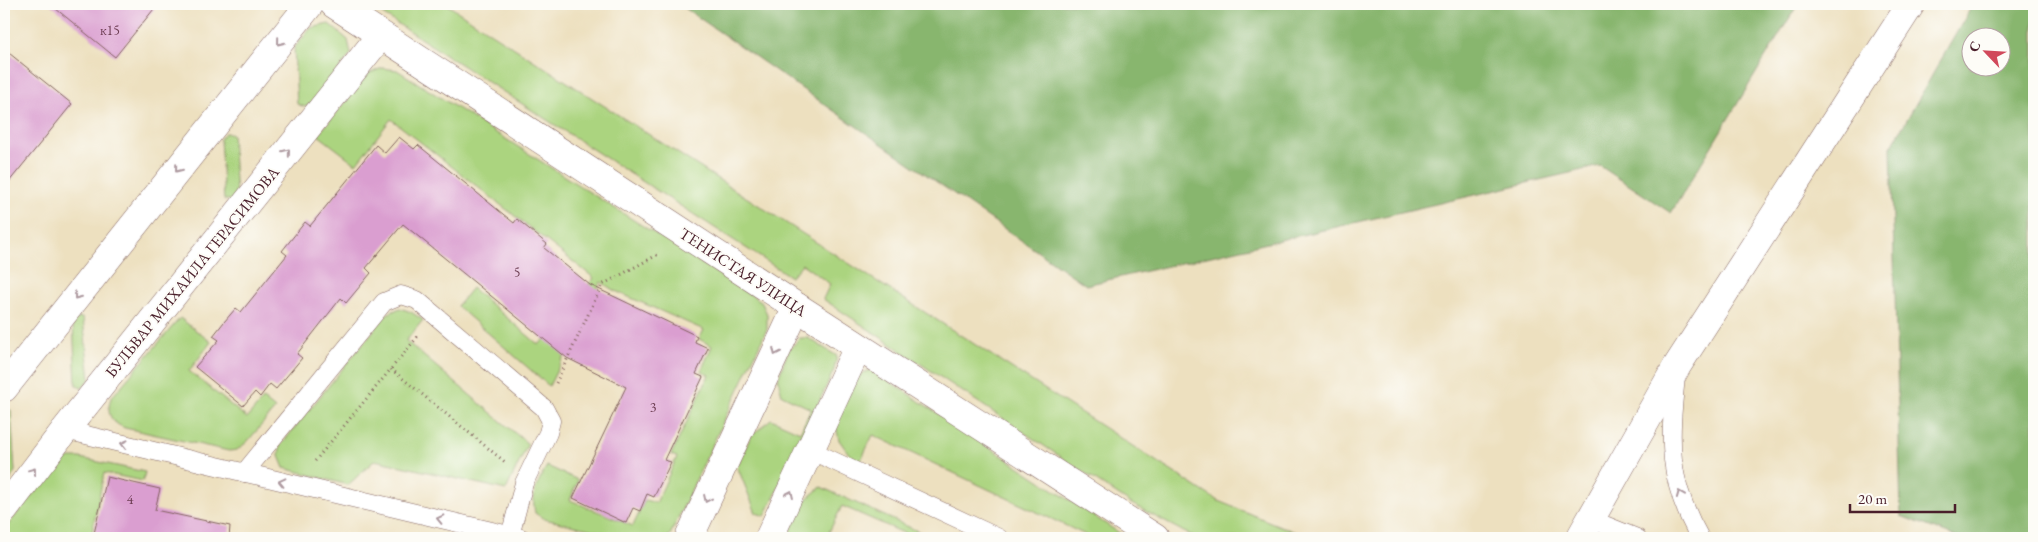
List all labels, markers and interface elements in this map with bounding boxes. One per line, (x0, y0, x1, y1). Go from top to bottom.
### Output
house number: к15 (100, 21, 120, 39)
north arrow (1960, 28, 2010, 78)
one-way arrow (277, 36, 285, 45)
text: С (1964, 38, 1985, 55)
one-way arrow (282, 149, 291, 158)
street label: БУЛЬВАР МИХАИЛА ГЕРАСИМОВА (100, 161, 284, 382)
one-way arrow (176, 163, 184, 172)
street label: ТЕНИСТАЯ УЛИЦА (675, 223, 812, 322)
house number: 5 (514, 263, 520, 281)
one-way arrow (75, 290, 83, 299)
one-way arrow (772, 346, 782, 355)
house number: 3 (650, 398, 657, 416)
one-way arrow (119, 439, 128, 450)
one-way arrow (28, 468, 36, 477)
one-way arrow (277, 477, 286, 488)
scale bar (1850, 482, 1956, 514)
text: 20 m (1858, 489, 1887, 508)
house number: 4 (127, 490, 134, 508)
one-way arrow (783, 490, 794, 499)
one-way arrow (1675, 490, 1686, 499)
one-way arrow (703, 494, 714, 503)
one-way arrow (436, 514, 445, 525)

